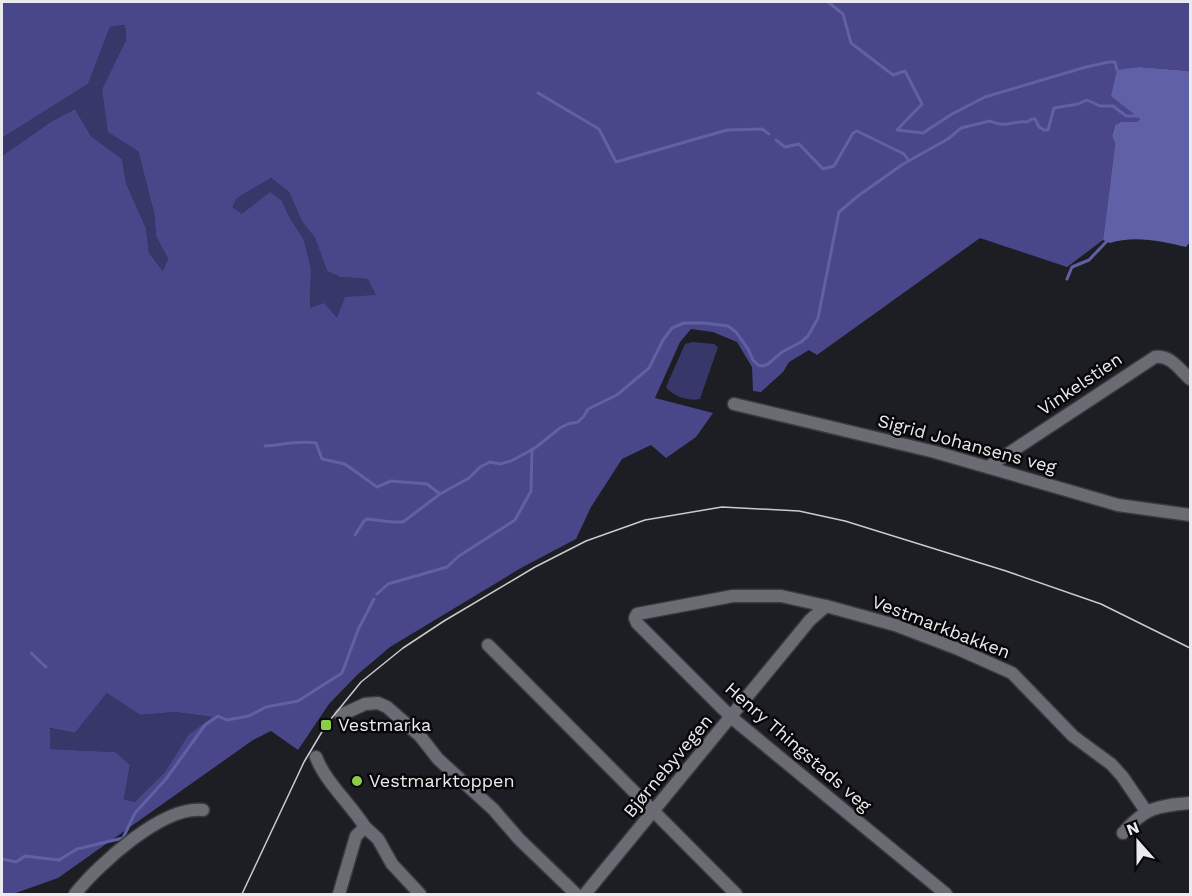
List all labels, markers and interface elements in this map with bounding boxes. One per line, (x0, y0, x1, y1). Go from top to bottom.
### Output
street label: Vinkelstien (1034, 348, 1126, 419)
street label: Sigrid Johansens veg (876, 410, 1059, 478)
street label: Vestmarkbakken (869, 591, 1013, 663)
street label: Henry Thingstads veg (721, 677, 876, 816)
street label: Bjørnebyvegen (619, 710, 717, 821)
place label: Vestmarka (338, 714, 431, 735)
marker: Vestmarka (319, 718, 333, 732)
place label: Vestmarktoppen (369, 770, 515, 791)
marker: Vestmarktoppen (350, 774, 364, 788)
north arrow (1108, 812, 1168, 872)
text: N (1124, 817, 1142, 839)

